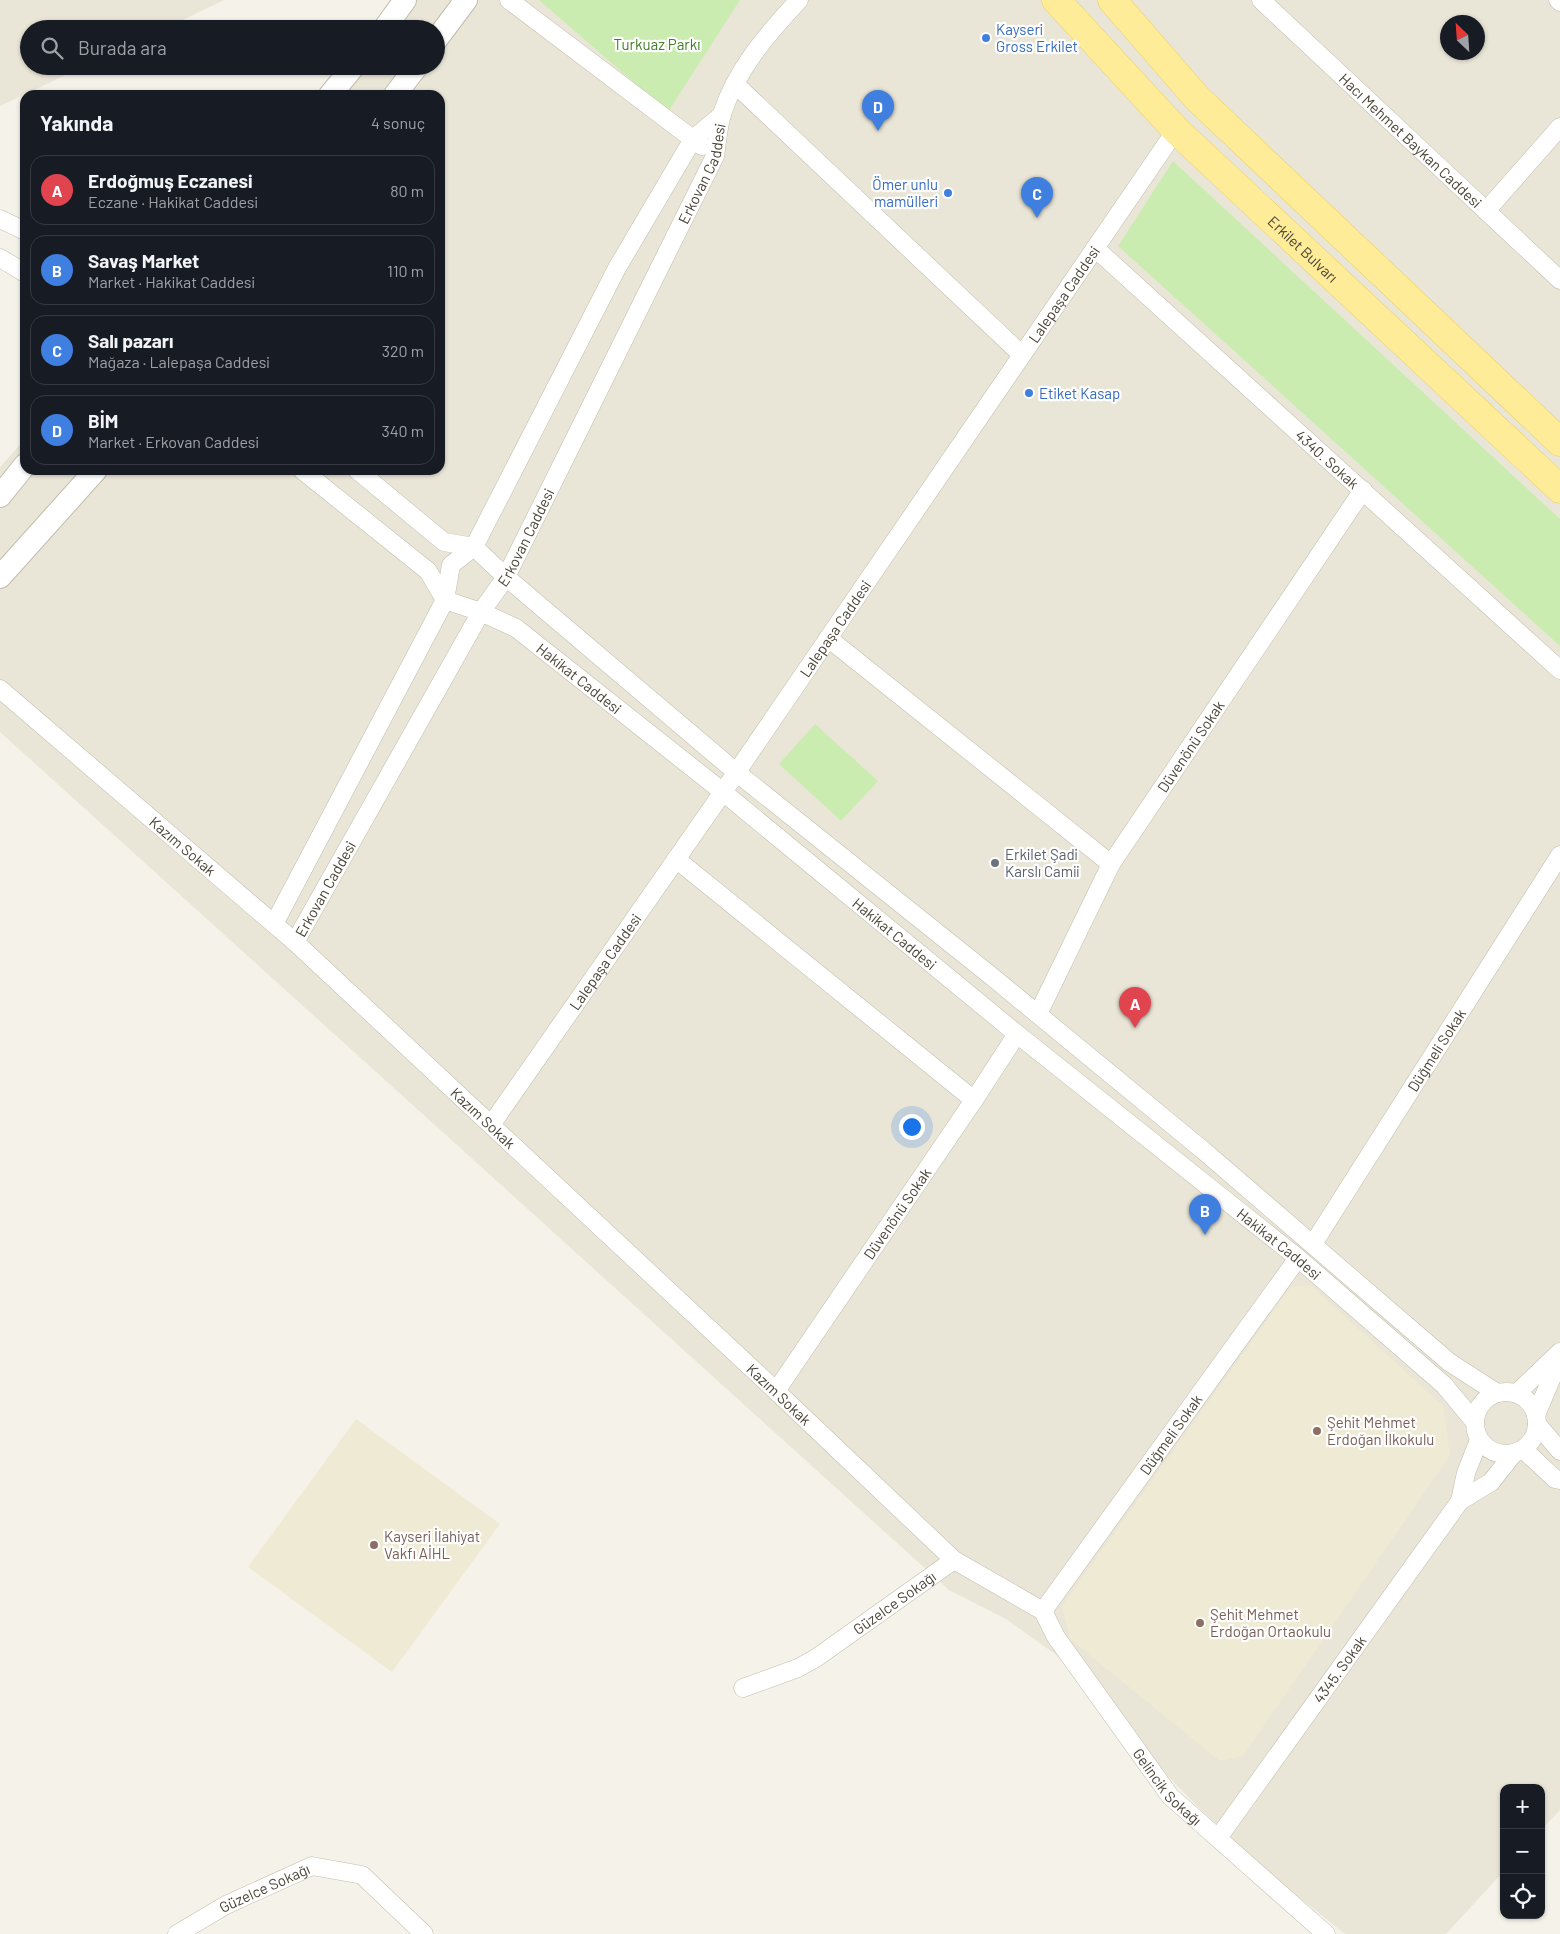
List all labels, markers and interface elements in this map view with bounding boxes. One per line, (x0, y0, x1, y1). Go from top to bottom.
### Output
north arrow (1440, 15, 1485, 60)
search box (20, 20, 445, 75)
place label: Kayseri Gross Erkilet (996, 20, 1078, 55)
marker: Kayseri Gross Erkilet (980, 32, 992, 44)
icon: search (38, 34, 66, 62)
park label: Turkuaz Parkı (614, 35, 700, 53)
text: Burada ara (78, 36, 167, 59)
street label: Hacı Mehmet Baykan Caddesi (1336, 69, 1486, 211)
pin: D (862, 90, 894, 131)
text: Yakında (40, 110, 113, 135)
text: 4 sonuç (371, 113, 425, 132)
street label: Erkovan Caddesi (674, 122, 728, 227)
text: Erdoğmuş Eczanesi (88, 169, 252, 192)
place label: Ömer unlu mamülleri (872, 175, 938, 210)
pin: C (1021, 177, 1053, 218)
text: A (52, 181, 62, 200)
text: 80 m (390, 181, 424, 200)
marker: Ömer unlu mamülleri (942, 187, 954, 199)
text: Eczane · Hakikat Caddesi (88, 192, 258, 211)
street label: Erkilet Bulvarı (1264, 212, 1342, 286)
street label: Lalepaşa Caddesi (1024, 243, 1103, 346)
text: Savaş Market (88, 249, 199, 272)
text: B (52, 261, 62, 280)
text: 110 m (387, 261, 424, 280)
text: Market · Hakikat Caddesi (88, 272, 255, 291)
text: Salı pazarı (88, 329, 174, 352)
text: C (52, 341, 62, 360)
text: 320 m (382, 341, 424, 360)
text: Mağaza · Lalepaşa Caddesi (88, 352, 270, 371)
place label: Etiket Kasap (1039, 384, 1120, 402)
marker: Etiket Kasap (1023, 387, 1035, 399)
text: BİM (88, 409, 118, 432)
text: D (52, 421, 62, 440)
text: 340 m (381, 421, 424, 440)
street label: 4340. Sokak (1292, 426, 1363, 493)
text: Market · Erkovan Caddesi (88, 432, 259, 451)
street label: Erkovan Caddesi (493, 486, 557, 590)
street label: Lalepaşa Caddesi (796, 577, 874, 680)
street label: Hakikat Caddesi (533, 639, 625, 717)
street label: Düvenönü Sokak (1153, 696, 1228, 795)
street label: Kazım Sokak (146, 812, 220, 880)
street label: Erkovan Caddesi (291, 838, 359, 940)
place label: Erkilet Şadi Karslı Camii (1005, 845, 1080, 880)
marker: Erkilet Şadi Karslı Camii (989, 857, 1001, 869)
street label: Hakikat Caddesi (849, 894, 940, 973)
street label: Lalepaşa Caddesi (565, 910, 644, 1013)
pin: A (1119, 987, 1151, 1028)
street label: Düğmeli Sokak (1403, 1005, 1470, 1095)
street label: Kazım Sokak (447, 1083, 519, 1152)
your location (899, 1114, 925, 1140)
street label: Düvenönü Sokak (859, 1164, 935, 1262)
pin: B (1189, 1194, 1221, 1235)
street label: Hakikat Caddesi (1234, 1204, 1325, 1283)
street label: Kazım Sokak (743, 1360, 815, 1429)
street label: Düğmeli Sokak (1136, 1390, 1206, 1478)
place label: Şehit Mehmet Erdoğan İlkokulu (1327, 1413, 1434, 1448)
marker: Şehit Mehmet Erdoğan İlkokulu (1311, 1425, 1323, 1437)
place label: Kayseri İlahiyat Vakfı AİHL (384, 1527, 480, 1562)
marker: Kayseri İlahiyat Vakfı AİHL (368, 1539, 380, 1551)
street label: Güzelce Sokağı (849, 1567, 939, 1638)
place label: Şehit Mehmet Erdoğan Ortaokulu (1210, 1605, 1331, 1640)
marker: Şehit Mehmet Erdoğan Ortaokulu (1194, 1617, 1206, 1629)
street label: 4345. Sokak (1309, 1631, 1370, 1706)
street label: Gelincik Sokağı (1129, 1744, 1206, 1829)
map controls (1500, 1784, 1545, 1919)
button: + (1500, 1784, 1545, 1829)
button: − (1500, 1829, 1545, 1874)
street label: Güzelce Sokağı (216, 1859, 312, 1916)
button: locate (1500, 1874, 1545, 1919)

